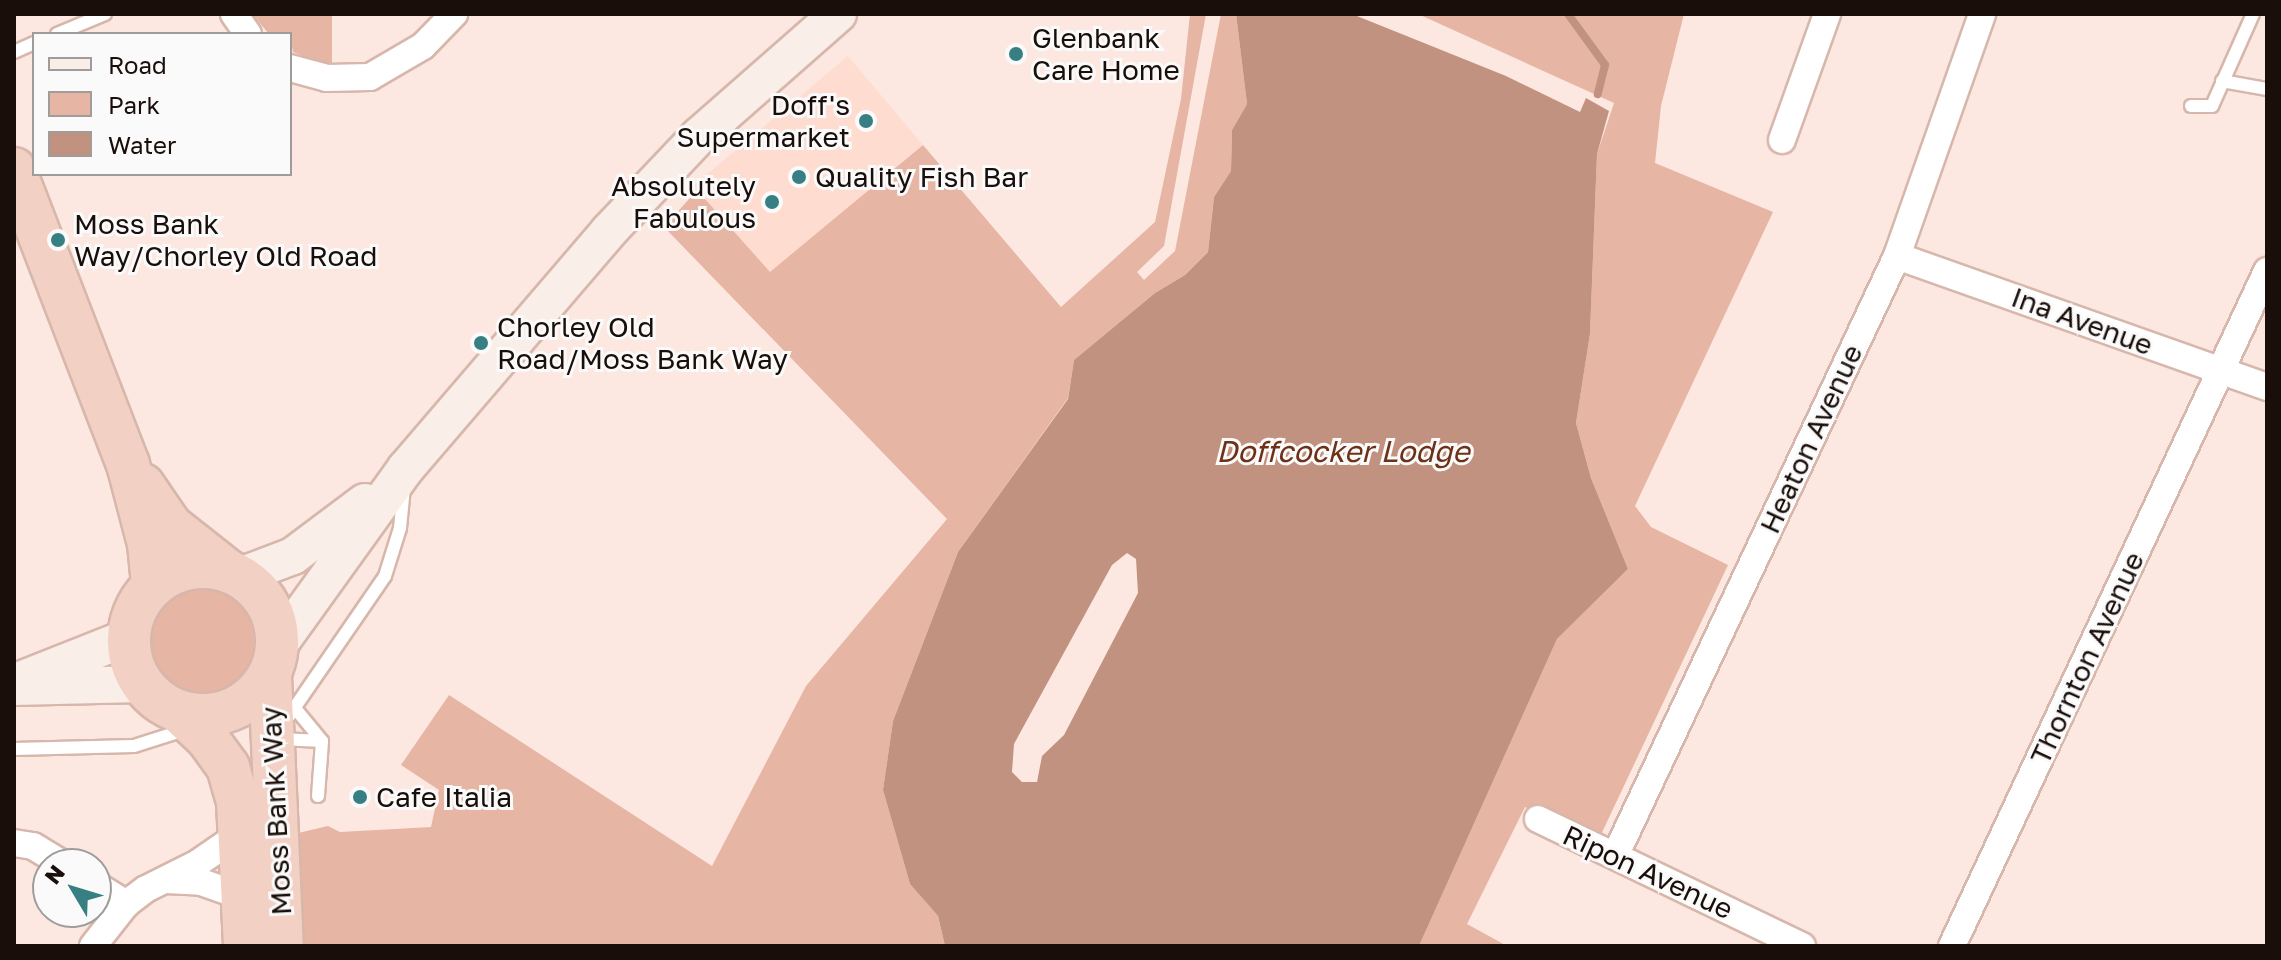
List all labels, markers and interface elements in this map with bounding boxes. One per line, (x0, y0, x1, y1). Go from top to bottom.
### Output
place label: Glenbank Care Home (1032, 21, 1180, 87)
legend (32, 32, 292, 176)
marker: Glenbank Care Home (1007, 45, 1025, 63)
text: Road (108, 50, 167, 79)
place label: Doff's Supermarket (677, 88, 850, 154)
text: Park (108, 90, 160, 119)
marker: Doff's Supermarket (857, 112, 875, 130)
text: Water (108, 130, 176, 159)
place label: Quality Fish Bar (815, 160, 1028, 194)
marker: Quality Fish Bar (790, 168, 808, 186)
place label: Absolutely Fabulous (611, 169, 756, 235)
marker: Absolutely Fabulous (763, 193, 781, 211)
place label: Moss Bank Way/Chorley Old Road (74, 207, 377, 273)
marker: Moss Bank Way/Chorley Old Road (49, 231, 67, 249)
street label: Ina Avenue (2007, 280, 2157, 362)
place label: Chorley Old Road/Moss Bank Way (497, 310, 788, 376)
marker: Chorley Old Road/Moss Bank Way (472, 334, 490, 352)
street label: Heaton Avenue (1753, 339, 1869, 539)
water label: Doffcocker Lodge (1216, 433, 1470, 469)
street label: Thornton Avenue (2023, 547, 2151, 769)
street label: Moss Bank Way (254, 706, 298, 916)
place label: Cafe Italia (376, 780, 512, 814)
marker: Cafe Italia (351, 788, 369, 806)
street label: Ripon Avenue (1558, 818, 1738, 926)
north arrow (32, 848, 112, 928)
text: N (38, 859, 70, 889)

